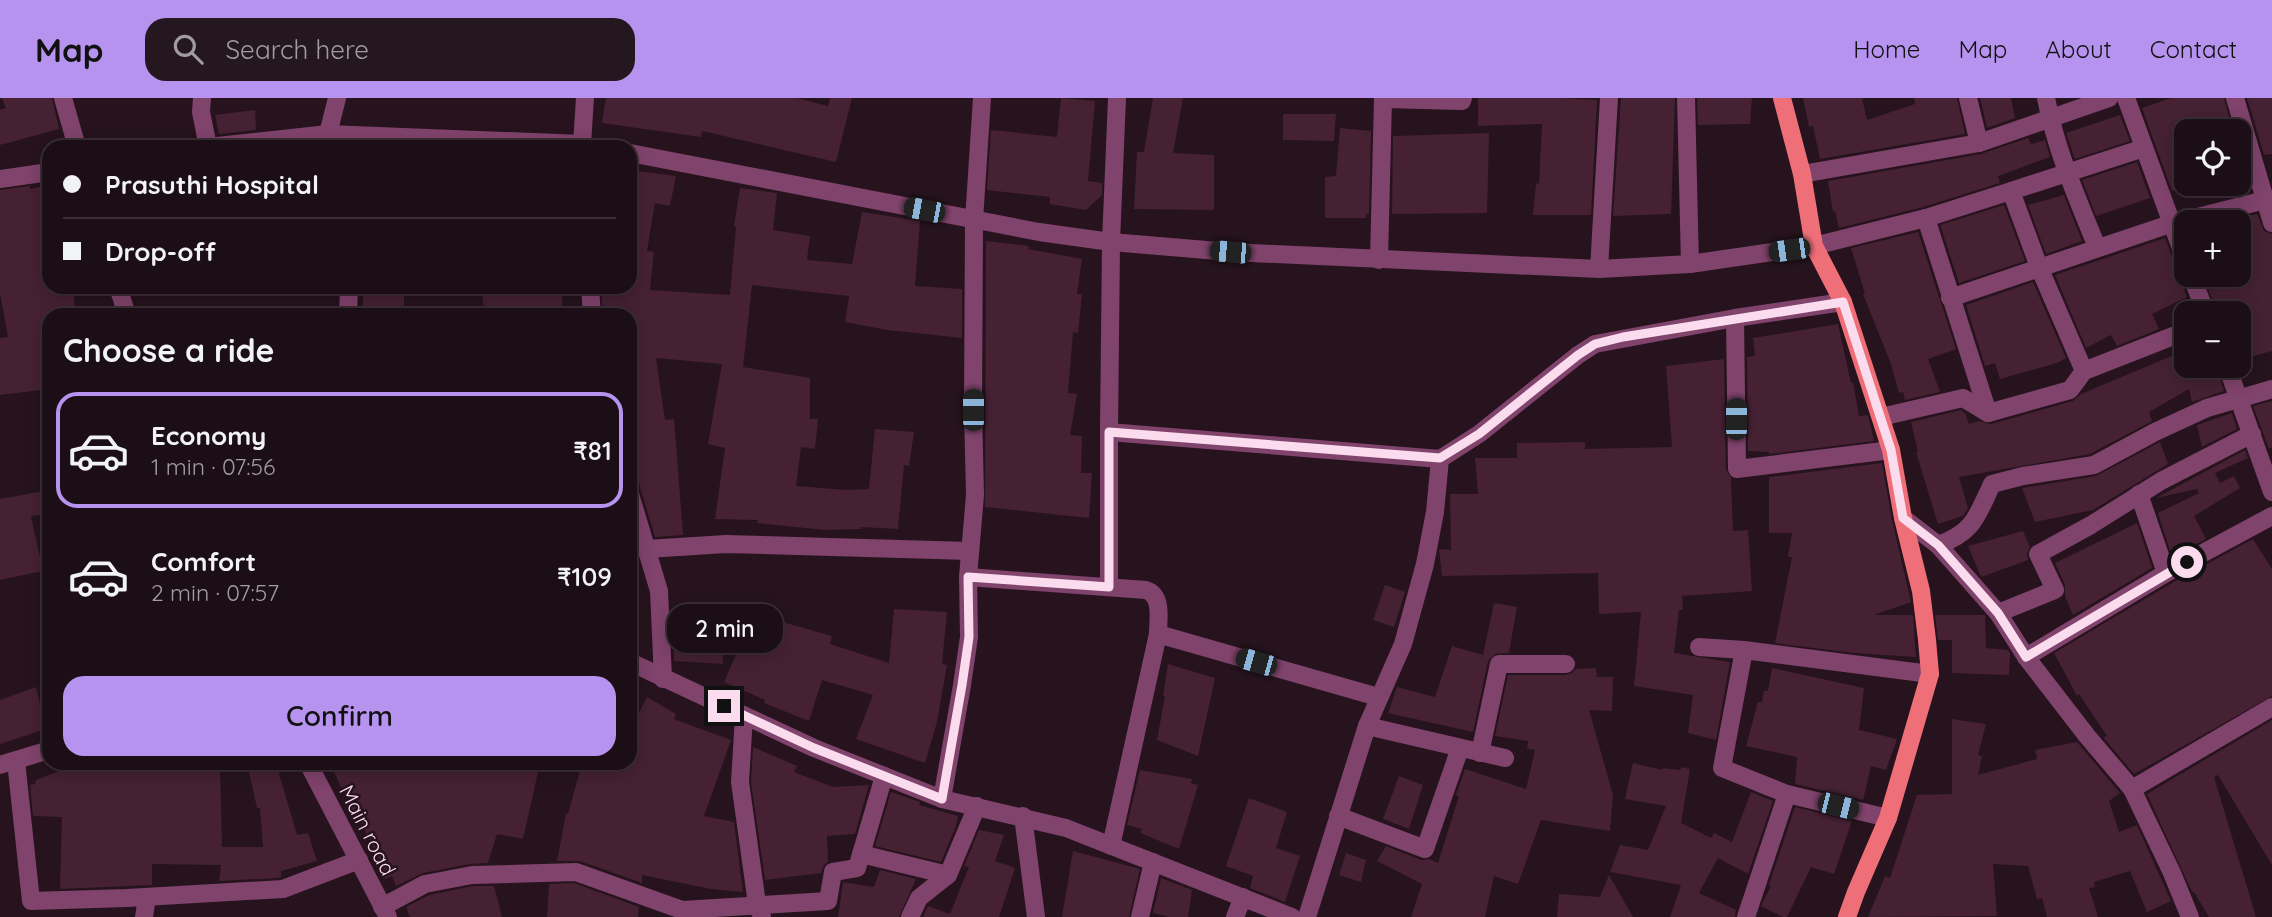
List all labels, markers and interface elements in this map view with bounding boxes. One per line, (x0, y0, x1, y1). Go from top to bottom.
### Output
search box (145, 18, 635, 81)
text: Map (35, 29, 103, 70)
icon: search (169, 30, 207, 68)
text: Search here (225, 33, 369, 66)
text: Home (1853, 34, 1920, 64)
text: Map (1958, 34, 2007, 64)
text: About (2045, 34, 2112, 64)
text: Contact (2150, 34, 2237, 64)
map controls (2174, 119, 2251, 378)
button: locate (2174, 119, 2251, 196)
text: Prasuthi Hospital (105, 168, 319, 201)
car (902, 196, 947, 224)
button: + (2174, 210, 2251, 287)
text: Drop-off (105, 235, 216, 268)
car (1767, 237, 1812, 263)
car (1209, 240, 1252, 264)
button: − (2174, 301, 2251, 378)
text: Choose a ride (63, 330, 275, 370)
car (963, 389, 984, 431)
car (1726, 398, 1747, 440)
icon: car (67, 419, 130, 482)
text: Economy (151, 419, 266, 452)
text: ₹81 (573, 434, 612, 467)
text: 1 min · 07:56 (151, 452, 275, 481)
icon: car (67, 545, 130, 608)
text: Comfort (151, 545, 256, 578)
route start (2171, 546, 2203, 578)
text: ₹109 (557, 560, 612, 593)
text: 2 min · 07:57 (151, 578, 279, 607)
callout: 2 min (666, 604, 782, 654)
text: 2 min (695, 614, 755, 643)
car (1233, 646, 1280, 678)
button: Confirm (63, 676, 616, 756)
route end (708, 690, 740, 722)
street label: Main road (334, 780, 402, 880)
car (1816, 791, 1861, 821)

